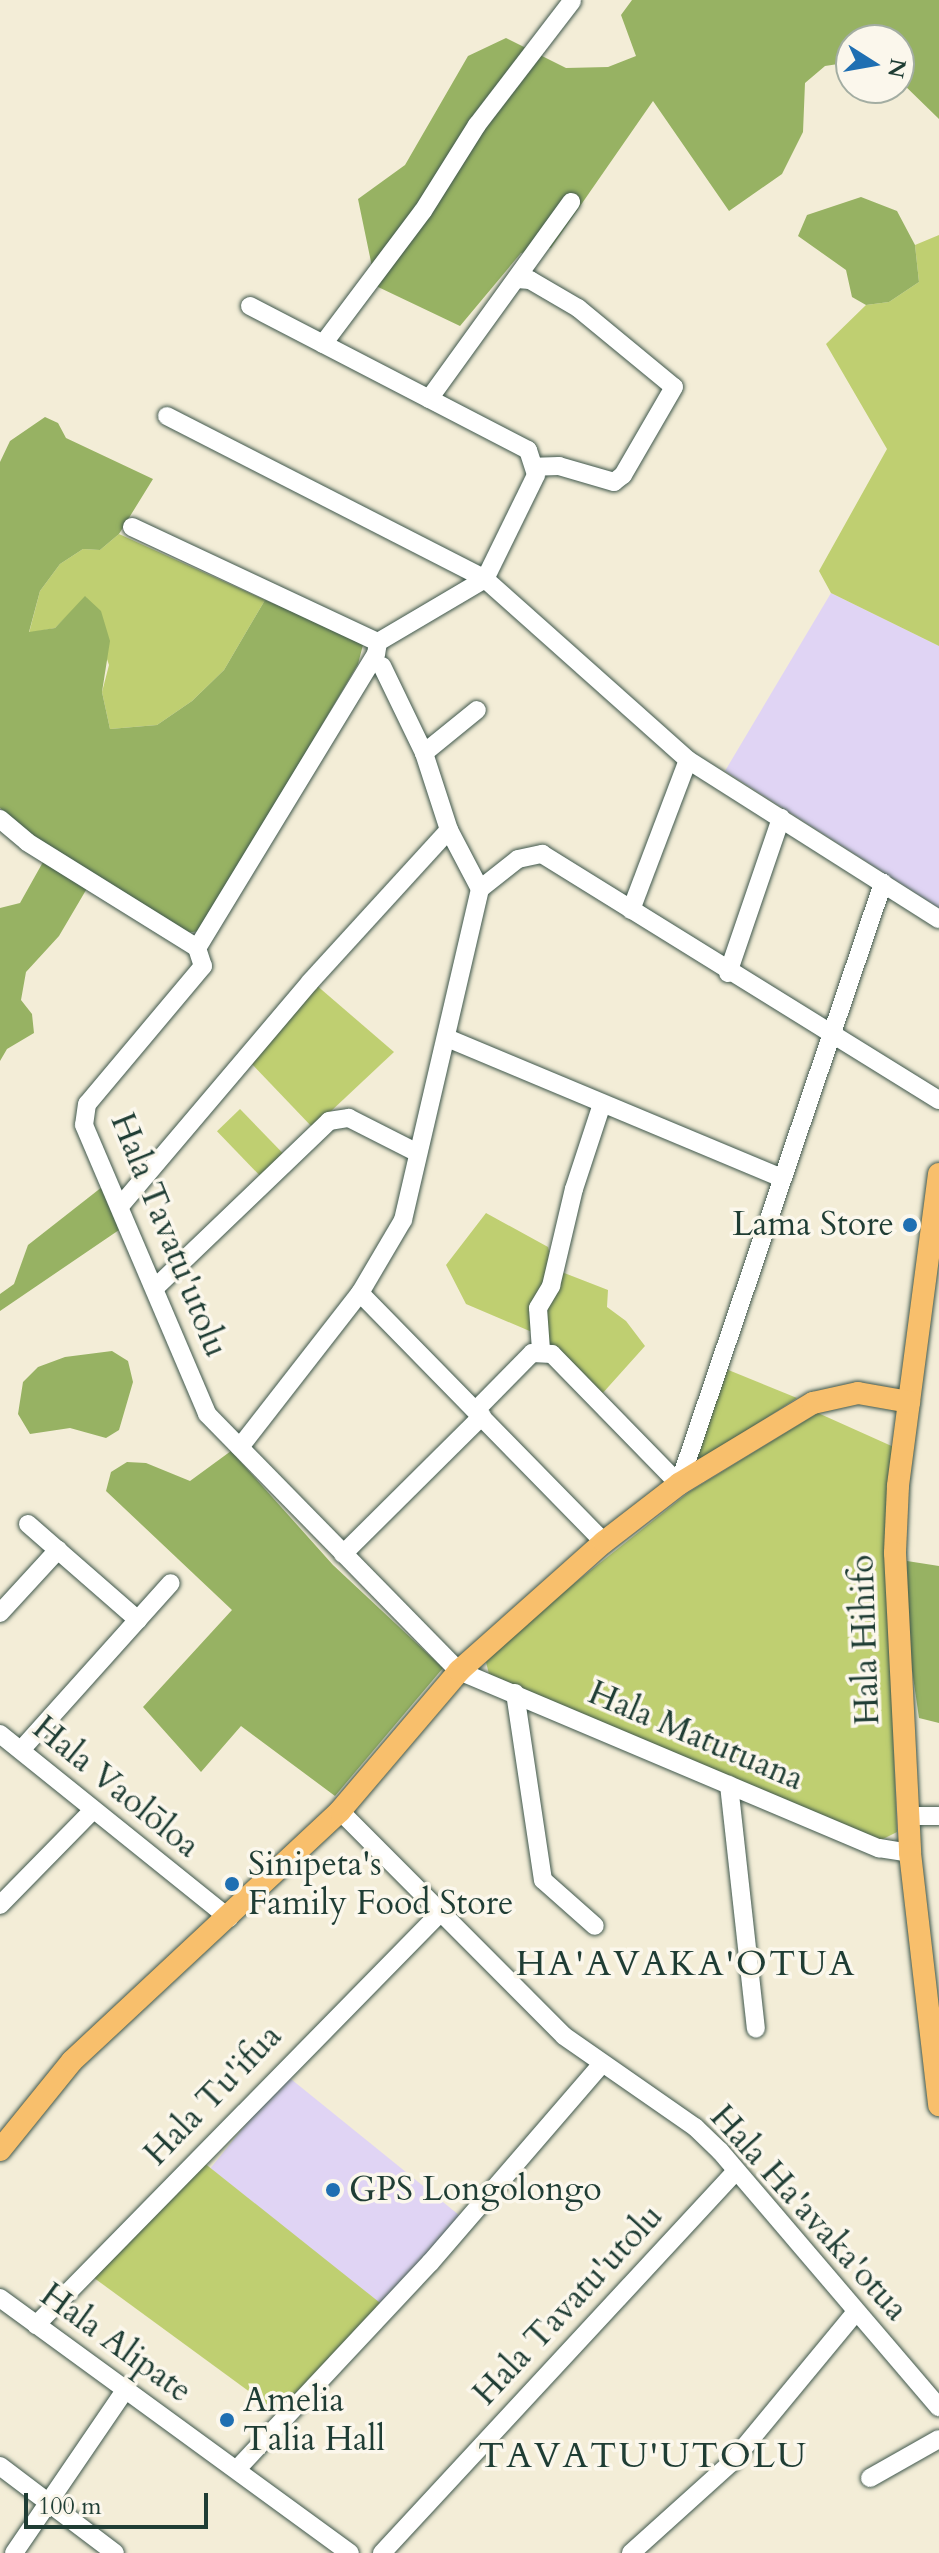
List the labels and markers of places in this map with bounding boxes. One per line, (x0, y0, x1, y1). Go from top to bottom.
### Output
place label: Lama Store (732, 1205, 894, 1245)
marker: Lama Store (901, 1216, 919, 1234)
place label: Sinipeta's Family Food Store (248, 1844, 513, 1924)
marker: Sinipeta's Family Food Store (223, 1875, 241, 1893)
place label: GPS Longolongo (349, 2170, 602, 2210)
marker: GPS Longolongo (324, 2181, 342, 2199)
place label: Amelia Talia Hall (243, 2380, 385, 2460)
marker: Amelia Talia Hall (218, 2411, 236, 2429)

